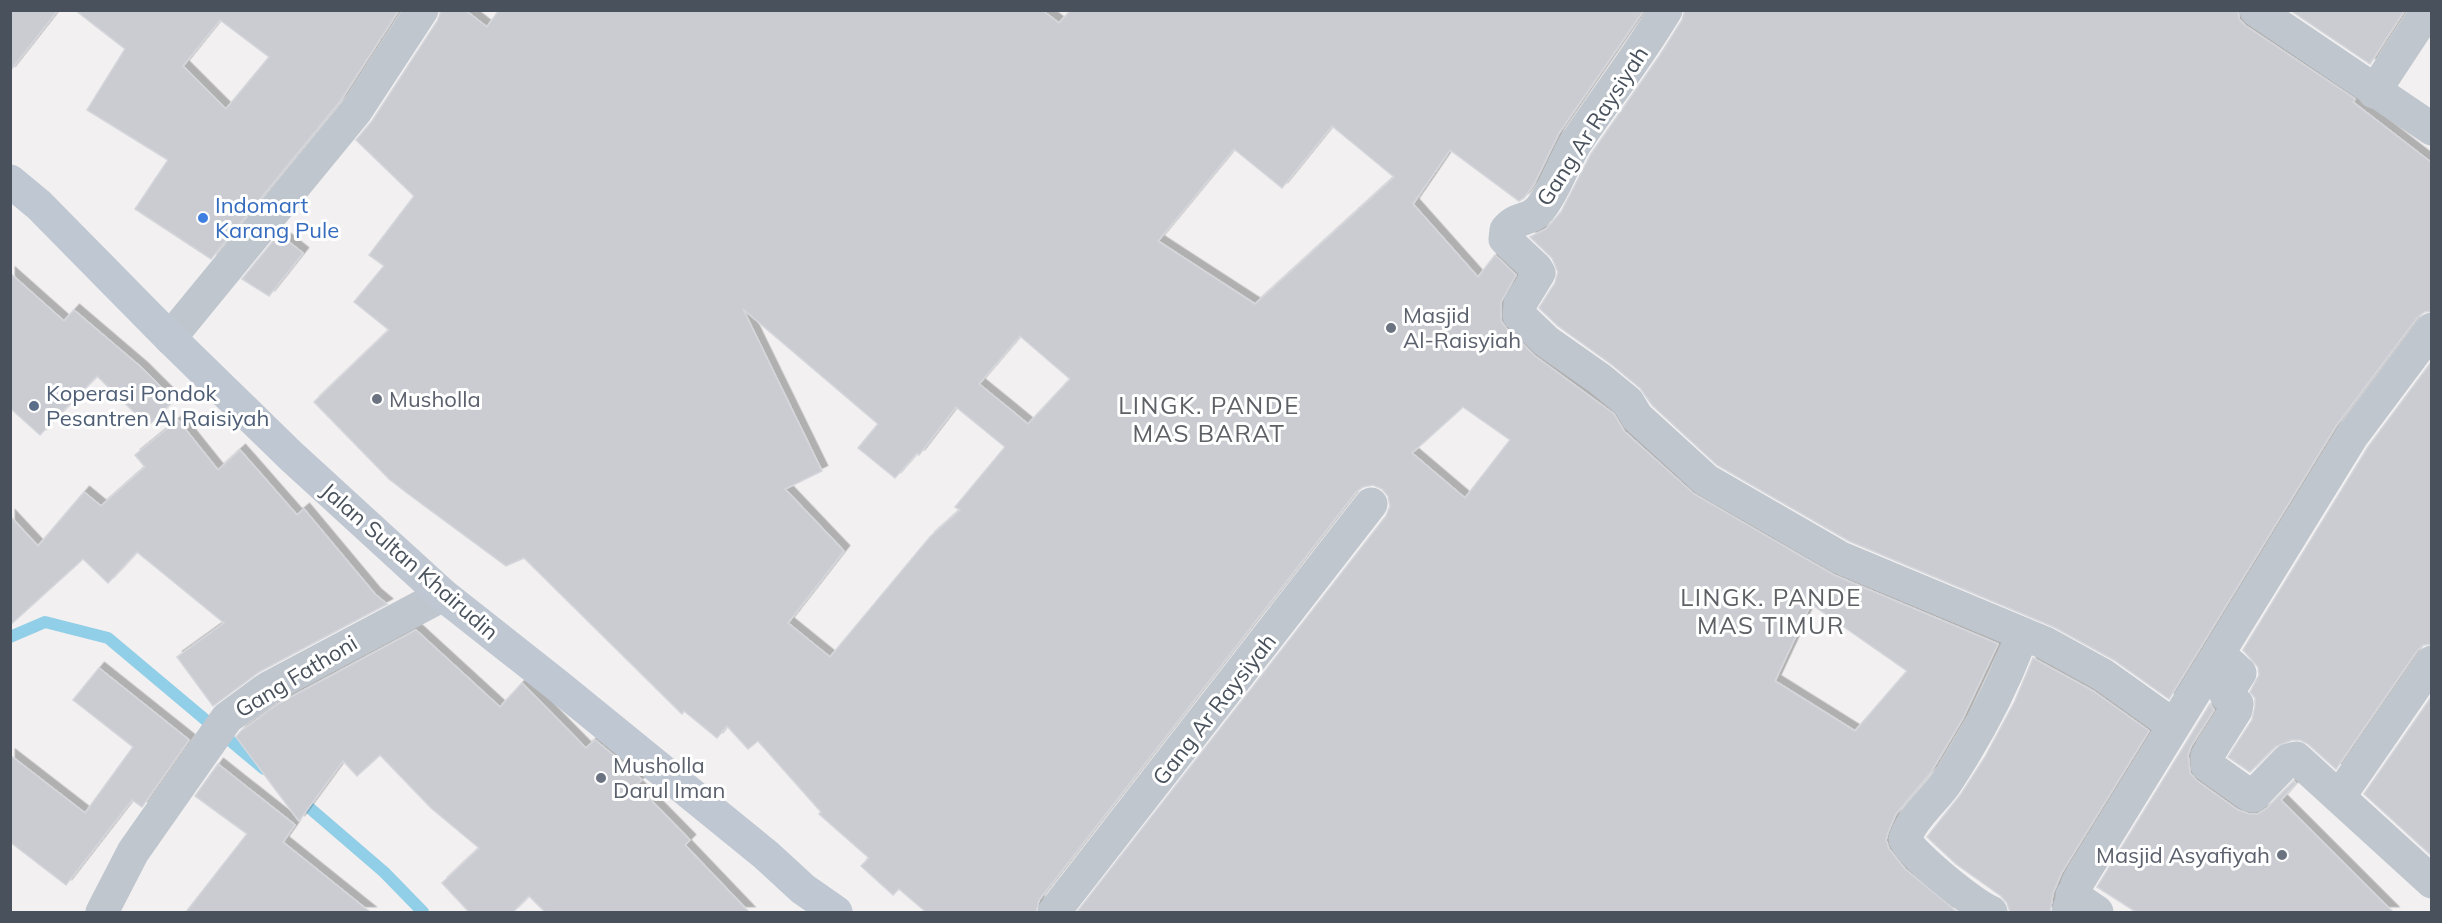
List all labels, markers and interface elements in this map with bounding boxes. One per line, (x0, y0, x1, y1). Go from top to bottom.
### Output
street label: Gang Ar Raysiyah (1530, 41, 1654, 211)
place label: Indomart Karang Pule (215, 191, 339, 244)
marker: Indomart Karang Pule (196, 211, 210, 225)
place label: Masjid Al-Raisyiah (1403, 301, 1521, 354)
marker: Masjid Al-Raisyiah (1384, 321, 1398, 335)
place label: Koperasi Pondok Pesantren Al Raisiyah (46, 379, 269, 432)
place label: Musholla (389, 385, 481, 413)
district label: LINGK. PANDE MAS BARAT (1118, 390, 1300, 448)
marker: Musholla (370, 392, 384, 406)
marker: Koperasi Pondok Pesantren Al Raisiyah (27, 399, 41, 413)
street label: Jalan Sultan Khairudin (316, 476, 504, 646)
district label: LINGK. PANDE MAS TIMUR (1680, 582, 1862, 640)
street label: Gang Ar Raysiyah (1146, 628, 1282, 790)
street label: Gang Fathoni (230, 629, 362, 723)
place label: Musholla Darul Iman (613, 751, 725, 804)
marker: Musholla Darul Iman (594, 771, 608, 785)
place label: Masjid Asyafiyah (2096, 841, 2270, 869)
marker: Masjid Asyafiyah (2275, 848, 2289, 862)

